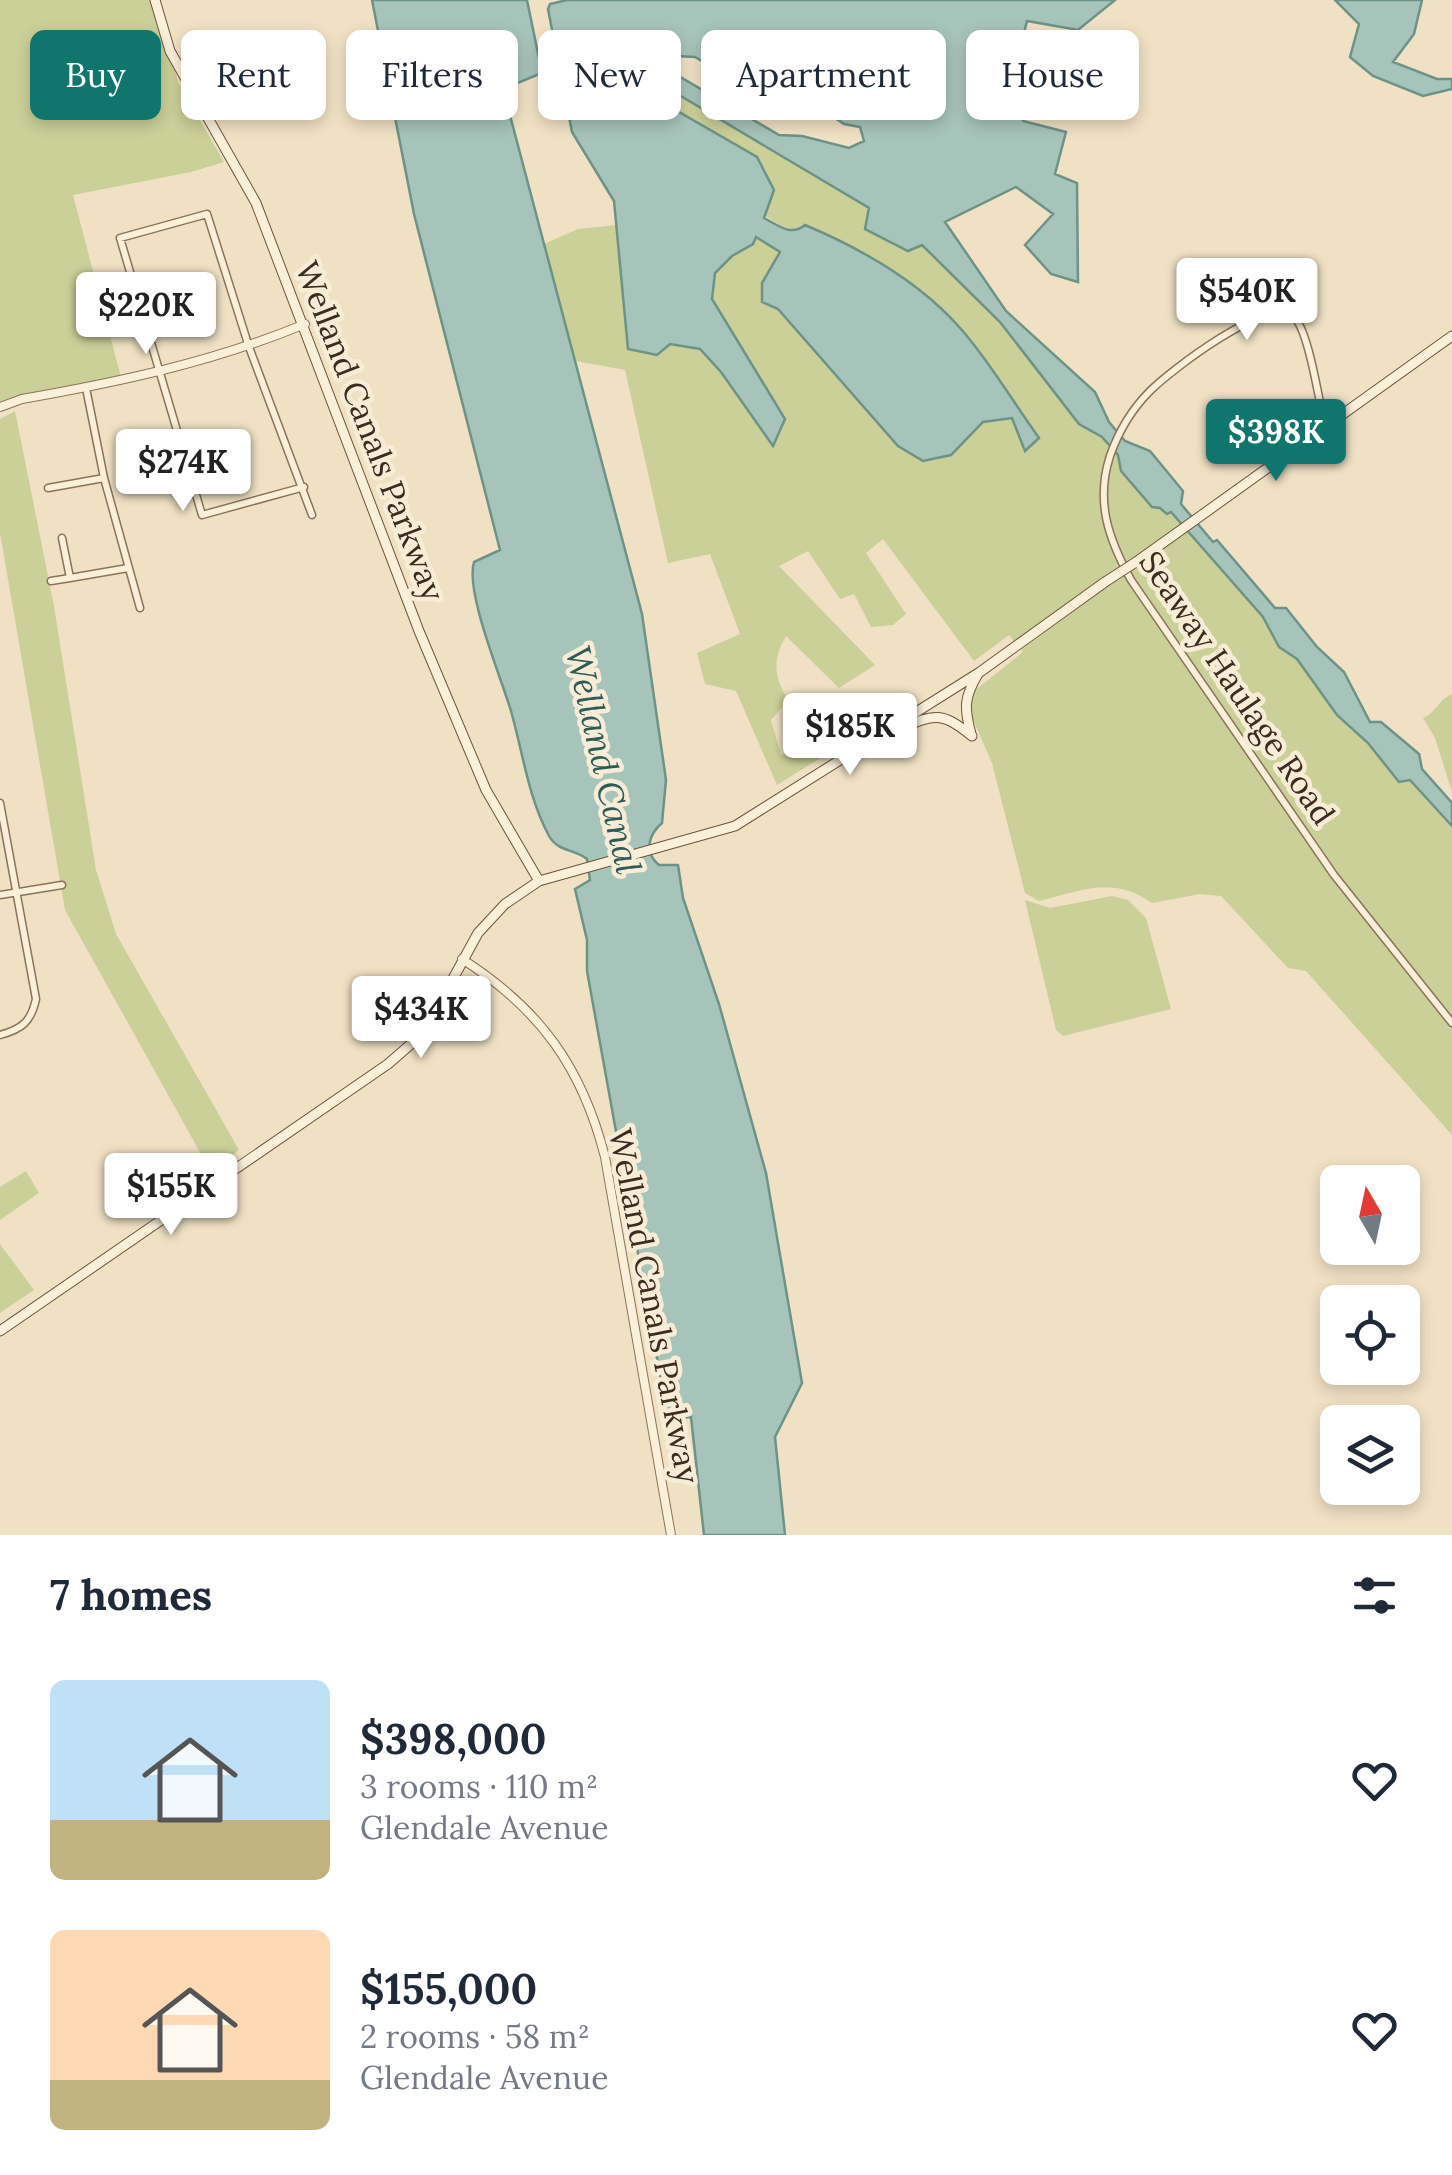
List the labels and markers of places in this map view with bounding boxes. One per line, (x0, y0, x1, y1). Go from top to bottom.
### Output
pin: $540K (1177, 258, 1317, 343)
pin: $220K (76, 272, 216, 357)
pin: $398K (1206, 399, 1346, 484)
pin: $274K (113, 429, 253, 514)
pin: $185K (780, 693, 920, 778)
pin: $434K (351, 976, 491, 1061)
pin: $155K (101, 1153, 241, 1238)

